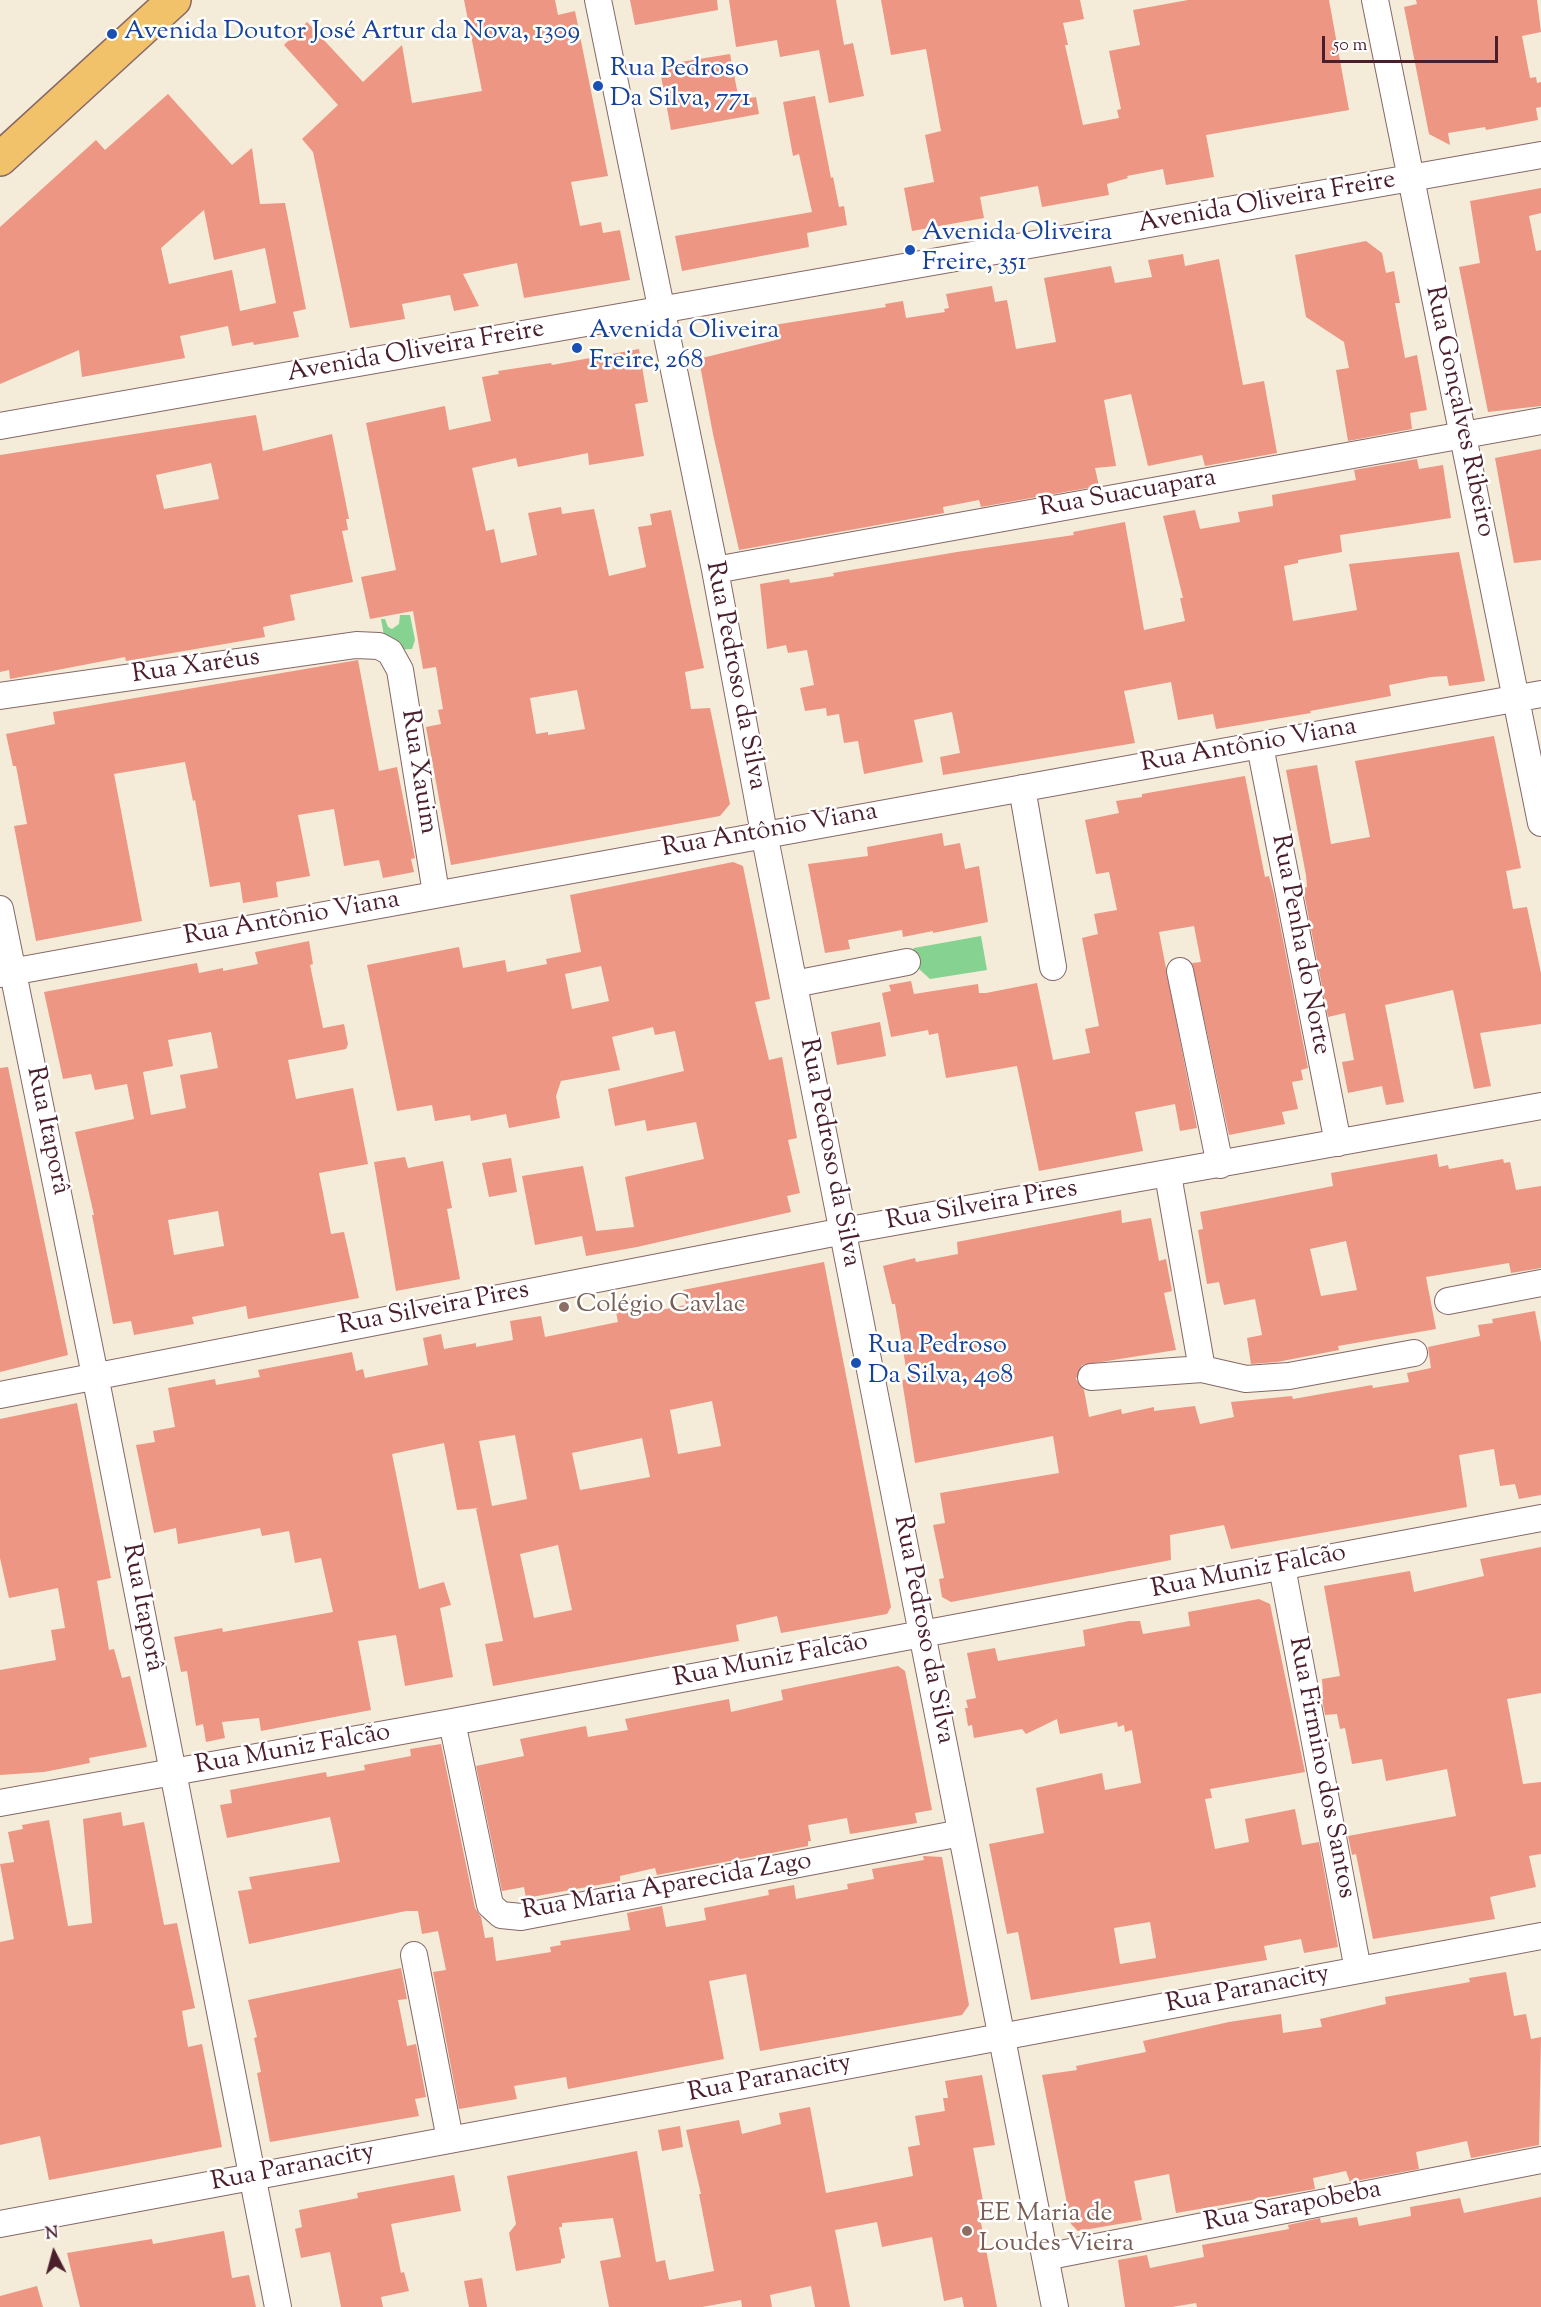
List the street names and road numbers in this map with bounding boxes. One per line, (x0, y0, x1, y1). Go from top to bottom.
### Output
street label: Avenida Oliveira Freire (1136, 166, 1398, 242)
street label: Rua Gonçalves Ribeiro (1416, 284, 1500, 540)
street label: Avenida Oliveira Freire (285, 315, 547, 391)
street label: Rua Suacuapara (1037, 464, 1219, 526)
street label: Rua Pedroso da Silva (697, 559, 771, 793)
street label: Rua Xaréus (130, 644, 262, 692)
street label: Rua Xauim (392, 708, 442, 836)
street label: Rua Antônio Viana (1139, 713, 1359, 781)
street label: Rua Antônio Viana (660, 798, 880, 866)
street label: Rua Penha do Norte (1262, 832, 1336, 1058)
street label: Rua Antônio Viana (182, 886, 402, 954)
street label: Rua Pedroso da Silva (791, 1036, 865, 1270)
street label: Rua Itaporâ (17, 1064, 75, 1198)
street label: Rua Silveira Pires (884, 1175, 1080, 1239)
street label: Rua Silveira Pires (336, 1276, 532, 1344)
street label: Rua Pedroso da Silva (885, 1513, 959, 1747)
street label: Rua Muniz Falcão (1149, 1539, 1349, 1607)
street label: Rua Itaporâ (113, 1541, 169, 1675)
street label: Rua Muniz Falcão (671, 1628, 871, 1696)
street label: Rua Firmino dos Santos (1279, 1635, 1361, 1901)
street label: Rua Muniz Falcão (193, 1718, 393, 1784)
street label: Rua Maria Aparecida Zago (520, 1847, 814, 1929)
street label: Rua Paranacity (1164, 1960, 1332, 2022)
street label: Rua Paranacity (686, 2049, 854, 2111)
street label: Rua Paranacity (209, 2138, 377, 2200)
street label: Rua Sarapobeba (1202, 2176, 1384, 2240)

